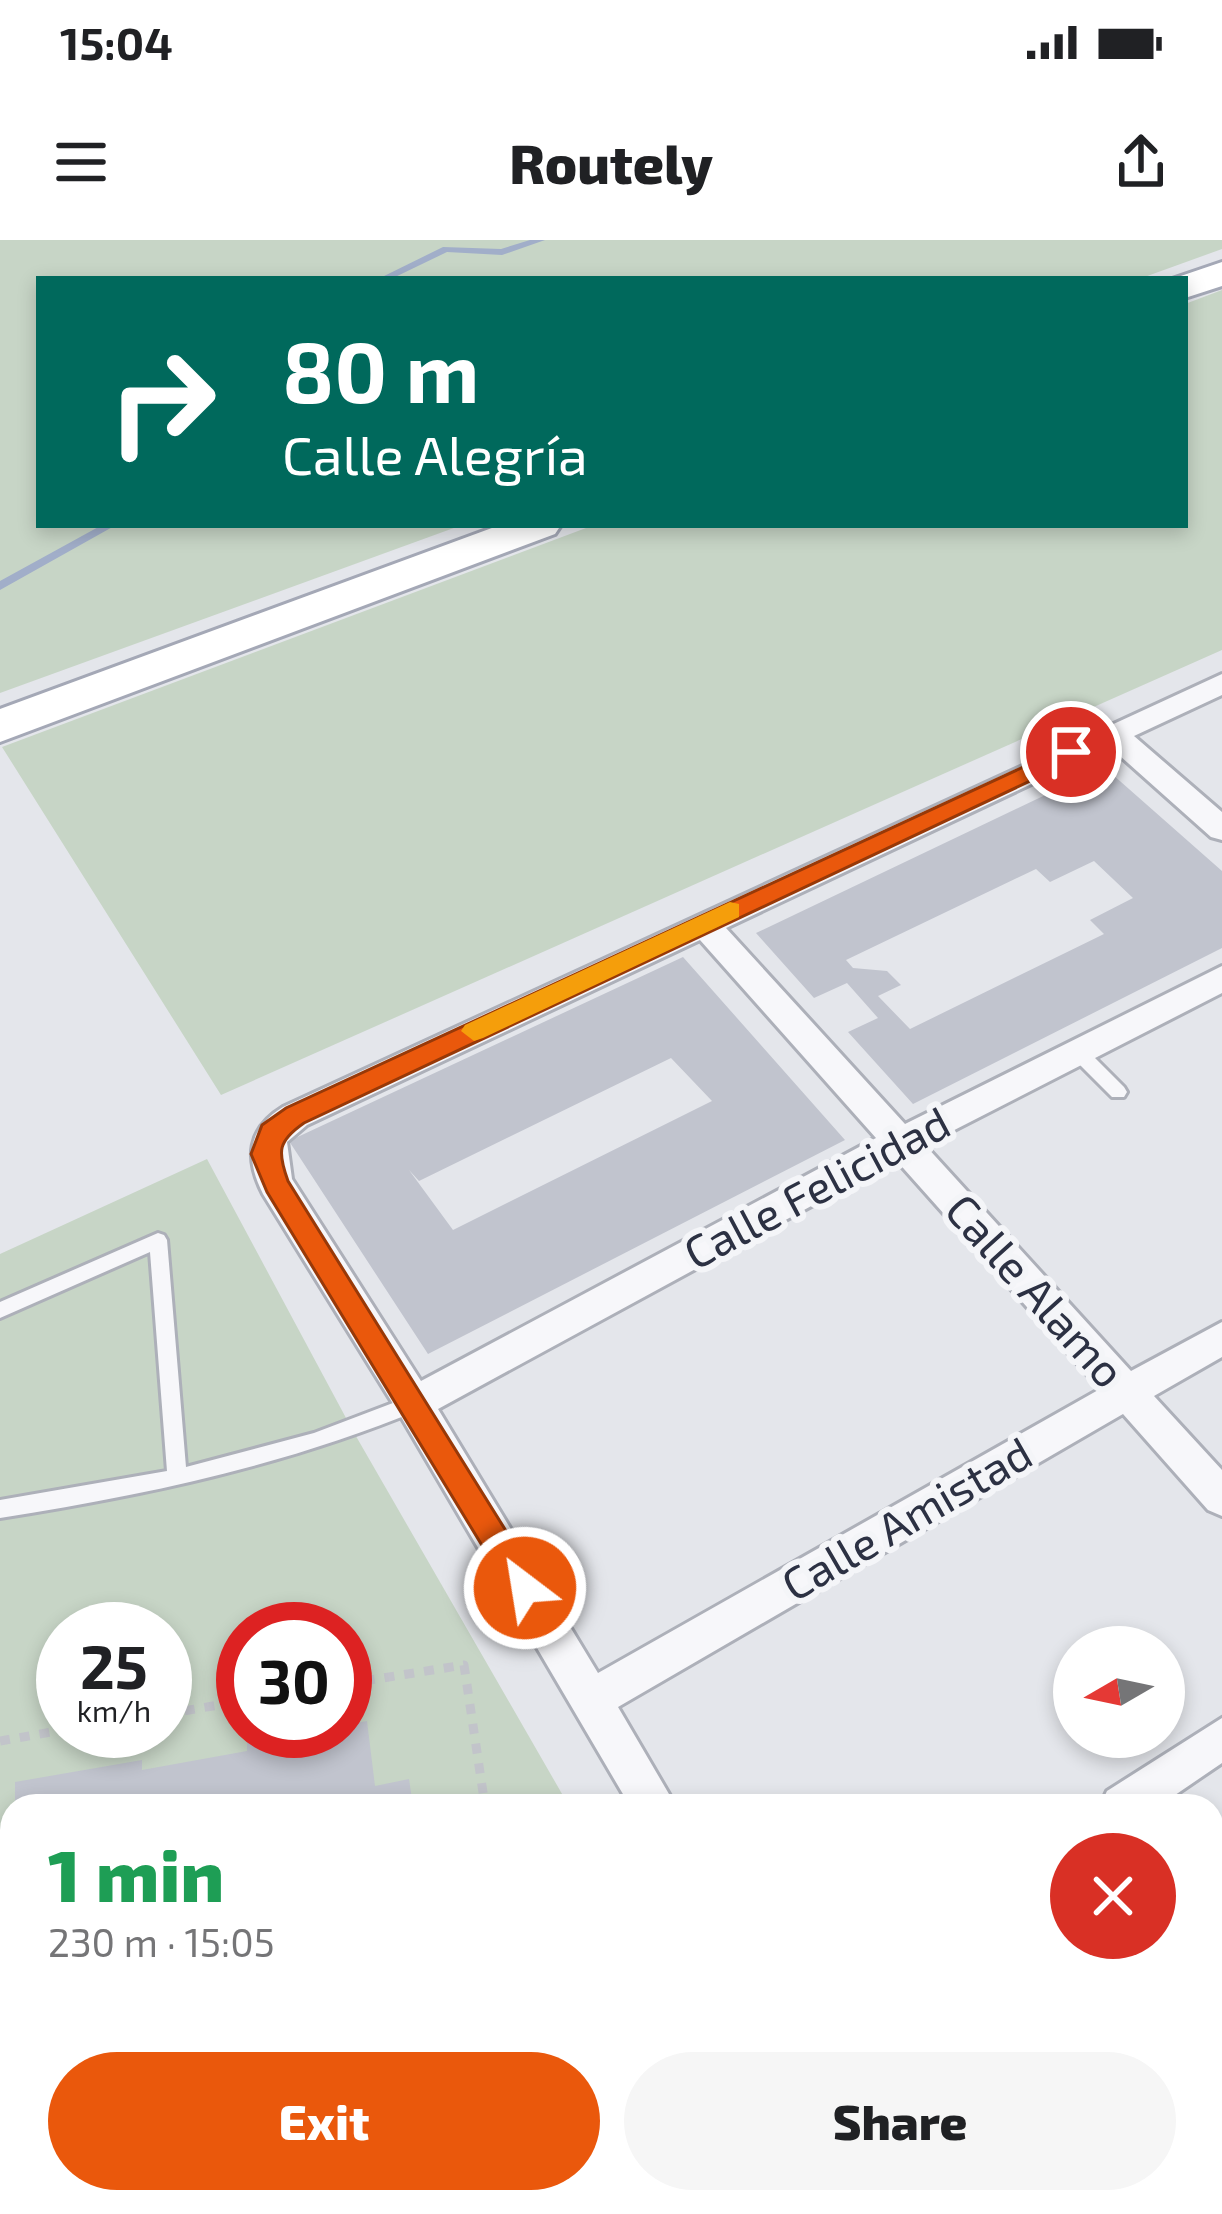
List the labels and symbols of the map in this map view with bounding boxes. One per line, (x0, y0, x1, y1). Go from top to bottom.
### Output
pin (1020, 701, 1122, 803)
street label: Calle Felicidad (674, 1094, 958, 1279)
street label: Calle Alamo (936, 1182, 1137, 1397)
street label: Calle Amistad (772, 1424, 1040, 1610)
position arrow (462, 1525, 588, 1651)
speed limit sign: 30 (216, 1602, 372, 1758)
north arrow (1053, 1626, 1185, 1758)

